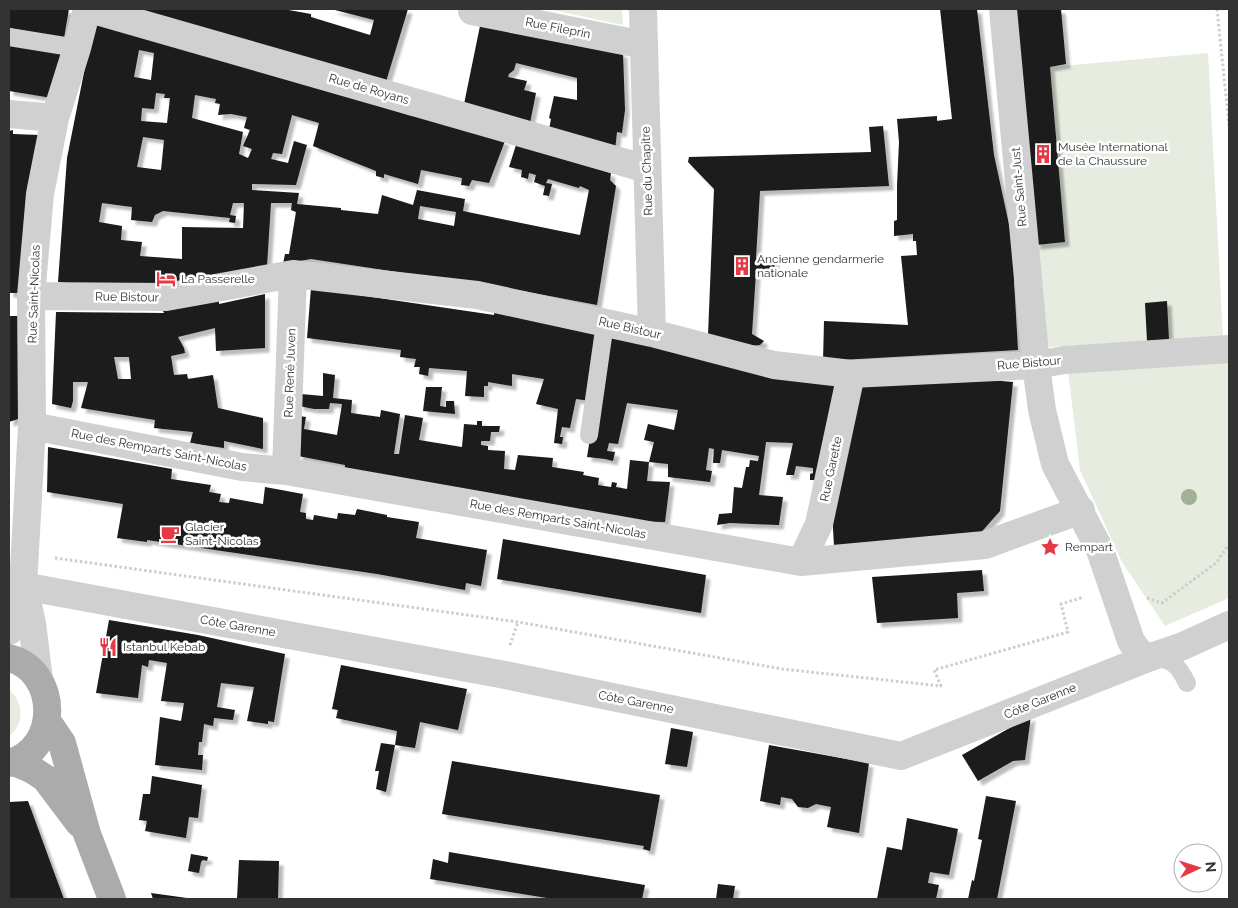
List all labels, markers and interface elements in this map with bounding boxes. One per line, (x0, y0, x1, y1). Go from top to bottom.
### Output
street label: Rue Fileprin (524, 15, 592, 41)
street label: Rue de Royans (327, 71, 411, 107)
street label: Rue du Chapitre (638, 126, 656, 216)
place label: Musée International de la Chaussure (1058, 140, 1168, 168)
building icon: Musée International de la Chaussure (1032, 143, 1054, 165)
street label: Rue Saint-Just (1009, 147, 1029, 227)
street label: Rue Saint-Nicolas (25, 244, 43, 343)
place label: Ancienne gendarmerie nationale (757, 252, 884, 280)
building icon: Ancienne gendarmerie nationale (731, 255, 753, 277)
hotel icon: La Passerelle (155, 268, 177, 290)
place label: La Passerelle (181, 272, 255, 286)
street label: Rue Bistour (95, 289, 160, 305)
street label: Rue Bistour (597, 314, 663, 342)
street label: Rue René Juven (281, 328, 299, 418)
street label: Rue Bistour (997, 353, 1062, 373)
street label: Rue des Remparts Saint-Nicolas (70, 426, 248, 474)
street label: Rue Garette (817, 435, 845, 503)
street label: Rue des Remparts Saint-Nicolas (469, 497, 647, 541)
place label: Glacier Saint-Nicolas (185, 520, 259, 548)
cafe icon: Glacier Saint-Nicolas (159, 523, 181, 545)
place icon: Rempart (1039, 536, 1061, 558)
place label: Rempart (1065, 540, 1113, 554)
street label: Côte Garenne (199, 612, 277, 640)
restaurant icon: Istanbul Kebab (97, 636, 119, 658)
place label: Istanbul Kebab (123, 640, 206, 654)
street label: Côte Garenne (1002, 680, 1078, 722)
street label: Côte Garenne (597, 688, 675, 716)
north arrow (1173, 843, 1223, 893)
text: N (1203, 861, 1219, 873)

